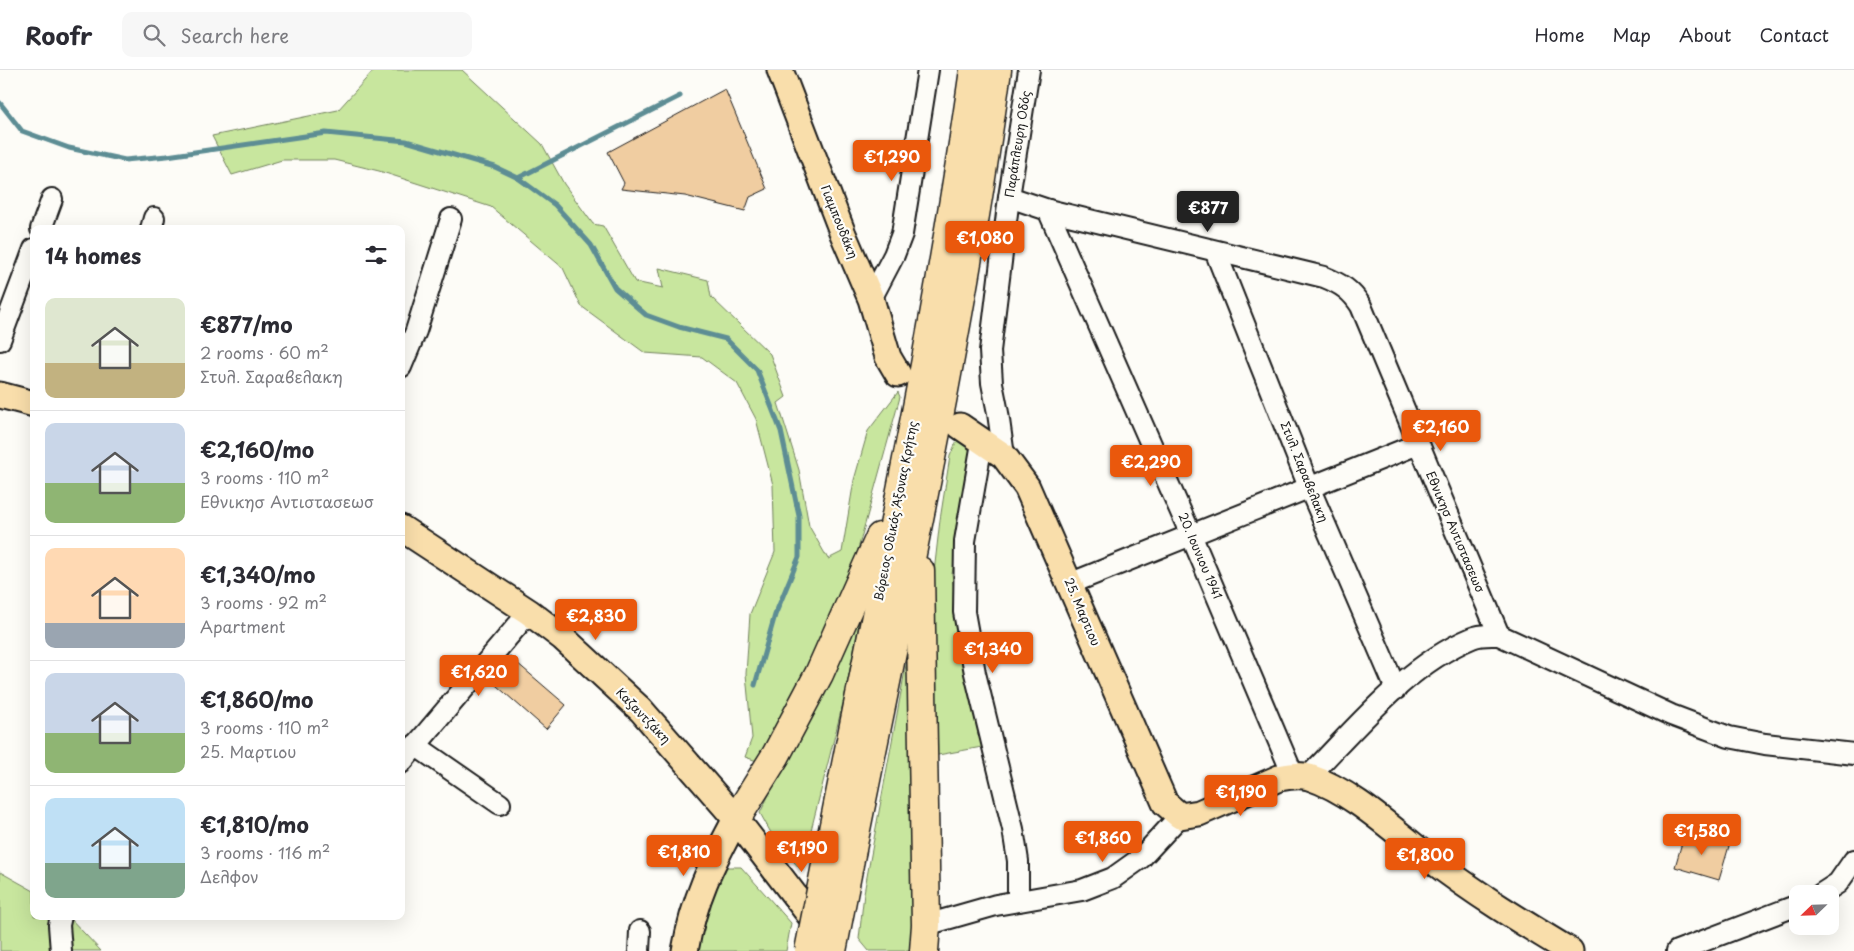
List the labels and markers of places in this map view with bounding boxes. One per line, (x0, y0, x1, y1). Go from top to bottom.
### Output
pin: €1,290 (851, 140, 933, 182)
pin: €877 (1178, 190, 1238, 233)
pin: €1,080 (944, 220, 1026, 263)
pin: €2,160 (1400, 410, 1482, 452)
pin: €2,290 (1110, 444, 1192, 487)
pin: €2,830 (555, 598, 637, 641)
pin: €1,340 (952, 632, 1034, 674)
pin: €1,620 (438, 654, 520, 697)
pin: €1,190 (1200, 774, 1282, 817)
pin: €1,580 (1661, 814, 1743, 856)
pin: €1,860 (1062, 820, 1144, 863)
pin: €1,190 (761, 830, 843, 873)
pin: €1,810 (643, 834, 725, 877)
pin: €1,800 (1384, 838, 1466, 880)

